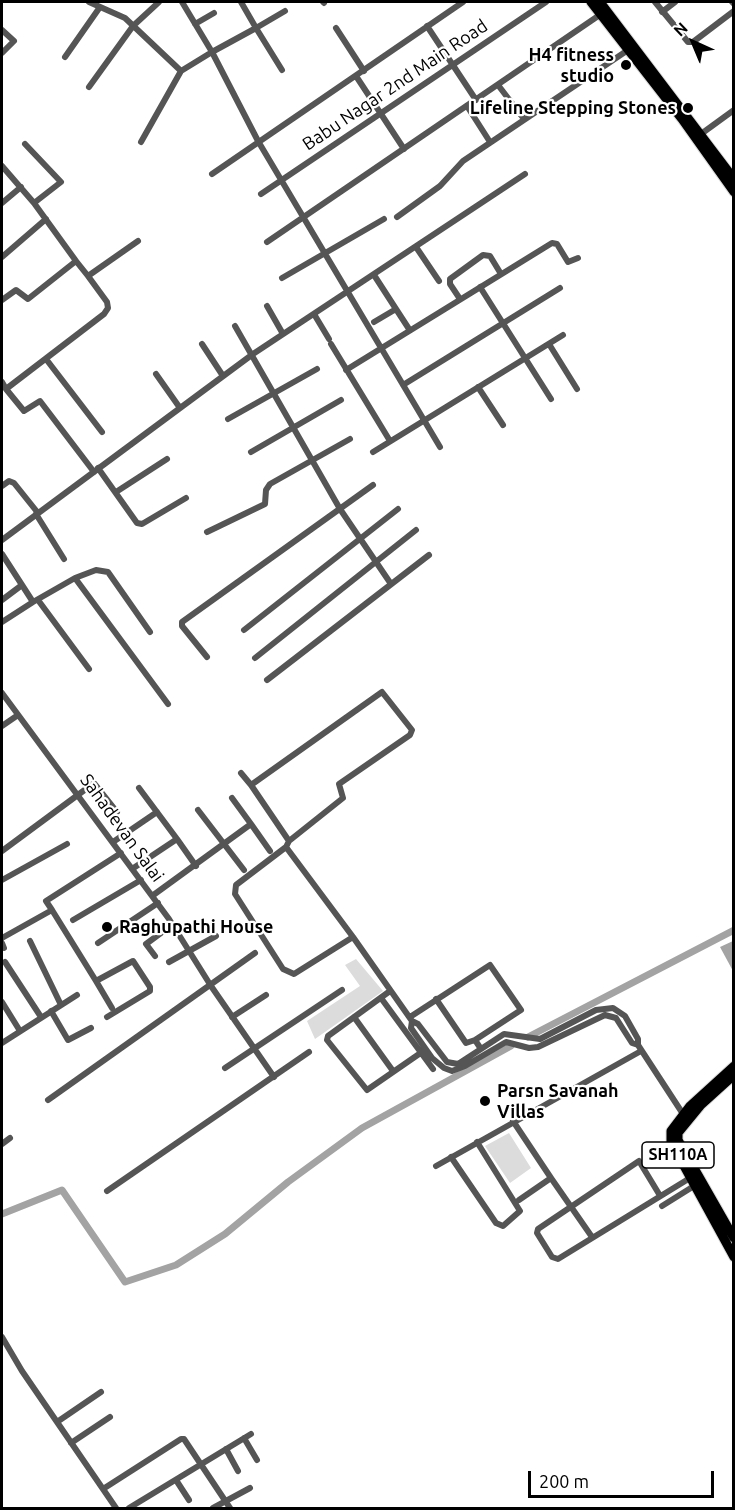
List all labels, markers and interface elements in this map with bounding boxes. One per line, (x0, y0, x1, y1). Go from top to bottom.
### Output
north arrow (663, 12, 723, 72)
street label: Babu Nagar 2nd Main Road (298, 15, 492, 155)
text: N (670, 18, 691, 40)
place label: H4 fitness studio (529, 44, 614, 86)
marker: H4 fitness studio (619, 58, 633, 72)
place label: Lifeline Stepping Stones (470, 97, 676, 119)
marker: Lifeline Stepping Stones (681, 101, 695, 115)
street label: Sahadevan Salai (76, 770, 168, 886)
place label: Raghupathi House (119, 916, 273, 938)
marker: Raghupathi House (100, 920, 114, 934)
place label: Parsn Savanah Villas (497, 1080, 619, 1122)
marker: Parsn Savanah Villas (478, 1094, 492, 1108)
road number: SH110A (642, 1142, 714, 1168)
scale bar (531, 1459, 717, 1497)
text: 200 m (539, 1471, 589, 1491)

